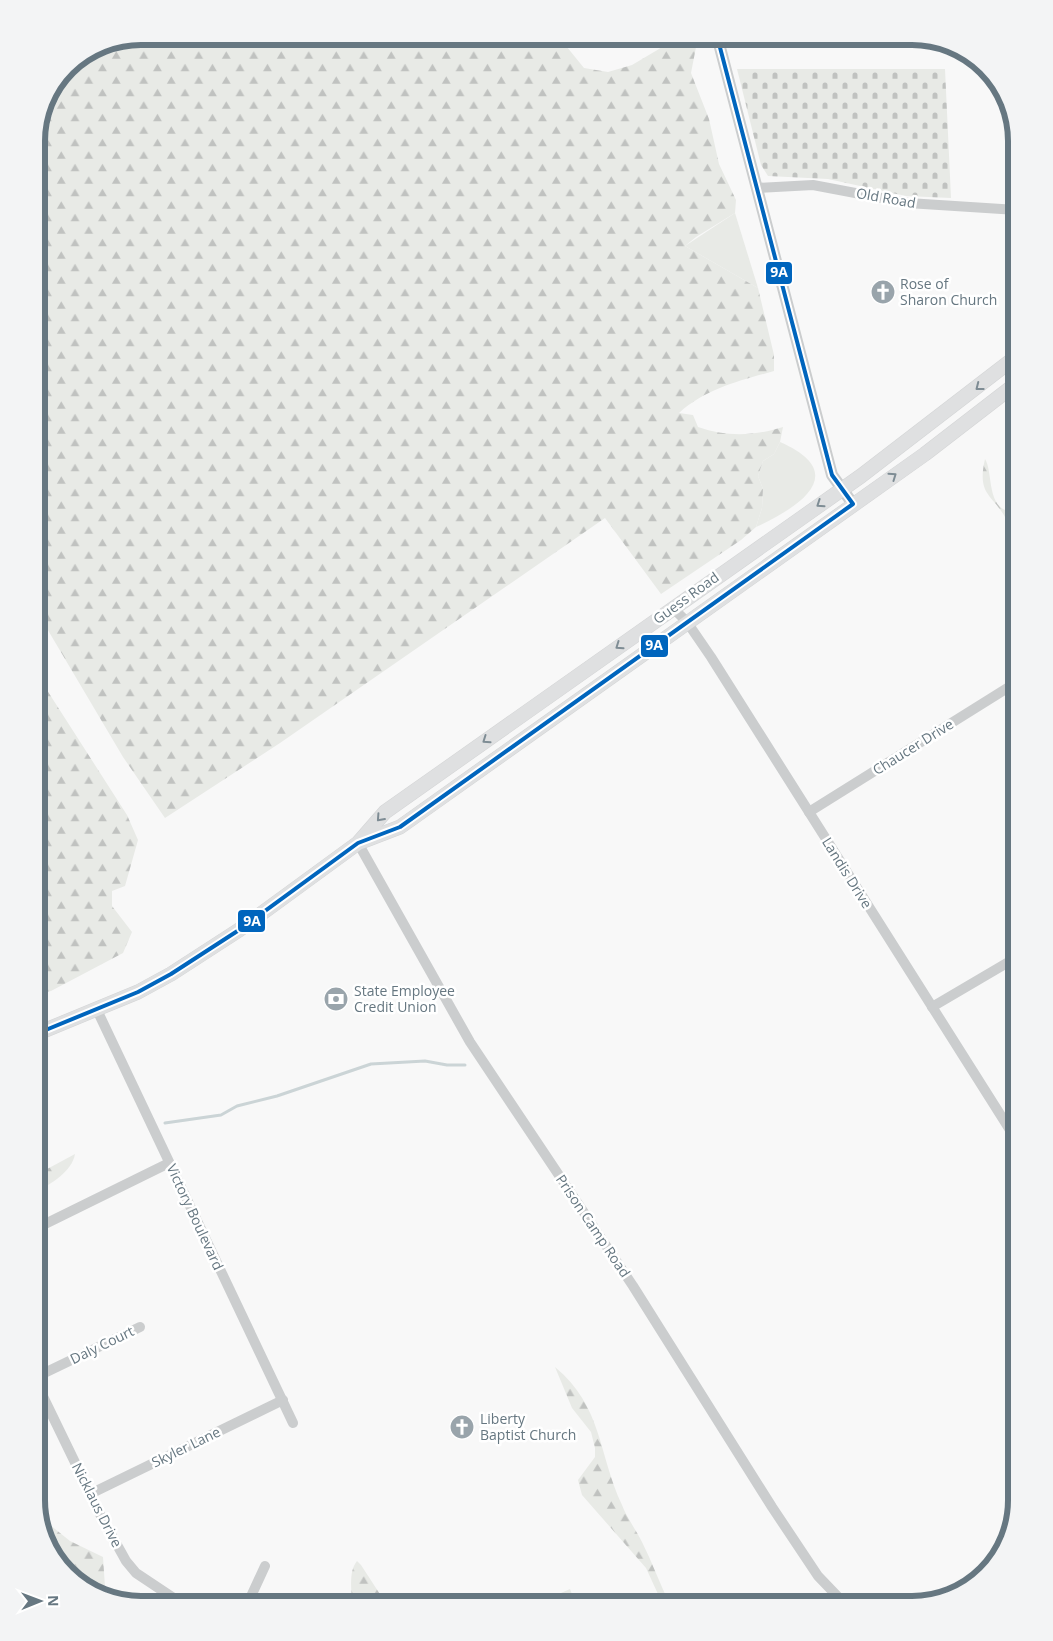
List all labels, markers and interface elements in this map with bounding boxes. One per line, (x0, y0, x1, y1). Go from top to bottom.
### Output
street label: Old Road (855, 183, 917, 212)
line badge: 9A (765, 261, 793, 285)
text: 9A (770, 262, 788, 281)
place label: Rose of Sharon Church (900, 274, 997, 309)
church icon: Rose of Sharon Church (870, 279, 896, 305)
one-way arrow (975, 381, 985, 390)
one-way arrow (887, 473, 897, 482)
one-way arrow (816, 498, 826, 507)
street label: Guess Road (649, 567, 722, 628)
line badge: 9A (640, 634, 669, 658)
text: 9A (645, 635, 663, 654)
one-way arrow (615, 640, 624, 649)
street label: Chaucer Drive (869, 714, 957, 779)
one-way arrow (482, 734, 492, 743)
one-way arrow (377, 812, 386, 821)
street label: Landis Drive (818, 834, 877, 912)
line badge: 9A (237, 909, 266, 933)
text: 9A (243, 911, 261, 930)
place label: State Employee Credit Union (354, 981, 455, 1016)
bank icon: State Employee Credit Union (323, 986, 349, 1012)
street label: Victory Boulevard (163, 1161, 228, 1273)
street label: Prison Camp Road (552, 1171, 635, 1281)
street label: Daly Court (67, 1321, 137, 1368)
place label: Liberty Baptist Church (480, 1409, 576, 1444)
church icon: Liberty Baptist Church (449, 1414, 475, 1440)
street label: Skyler Lane (148, 1422, 223, 1471)
street label: Nicklaus Drive (68, 1459, 127, 1550)
north arrow (15, 1576, 65, 1626)
text: N (44, 1595, 63, 1607)

